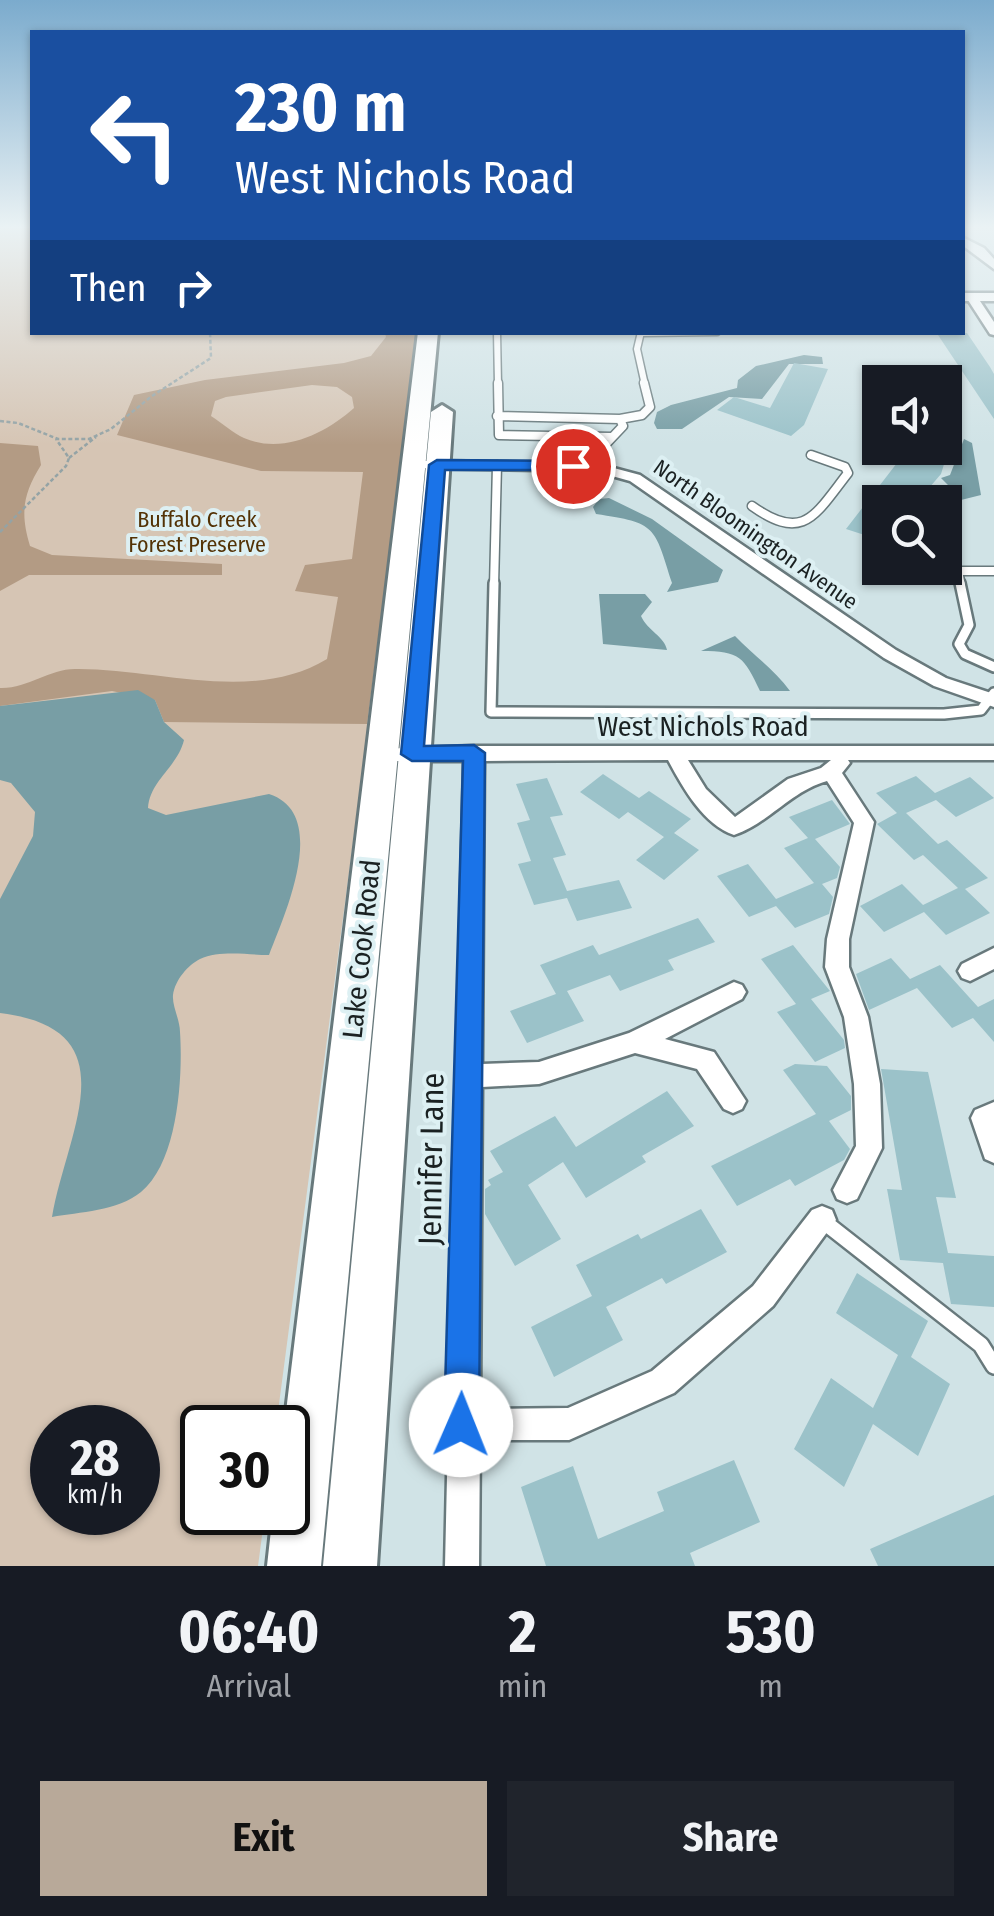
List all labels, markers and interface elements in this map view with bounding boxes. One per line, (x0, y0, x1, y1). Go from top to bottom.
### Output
text: 230 m (235, 66, 407, 150)
icon: left (70, 70, 200, 200)
text: West Nichols Road (235, 151, 575, 205)
icon: right (166, 260, 221, 315)
text: Then (70, 265, 146, 311)
map controls (862, 365, 962, 585)
button: sound (862, 365, 962, 465)
pin (531, 424, 616, 509)
icon: arrive (546, 439, 601, 494)
street label: North Bloomington Avenue (648, 454, 863, 615)
button: search (862, 485, 962, 585)
park label: Buffalo Creek Forest Preserve (128, 506, 266, 558)
street label: West Nichols Road (597, 710, 809, 743)
street label: Lake Cook Road (336, 858, 387, 1040)
street label: Jennifer Lane (410, 1072, 452, 1246)
position arrow (409, 1373, 513, 1477)
speed limit sign: 30 (180, 1405, 310, 1535)
text: 28 (70, 1428, 120, 1488)
text: km/h (67, 1480, 123, 1510)
text: 06:40 (178, 1596, 319, 1668)
text: 2 (509, 1596, 536, 1668)
text: 530 (726, 1596, 816, 1668)
text: Arrival (206, 1667, 291, 1705)
text: min (498, 1667, 547, 1705)
text: m (758, 1667, 783, 1705)
button: Exit (40, 1781, 487, 1896)
button: Share (507, 1781, 954, 1896)

